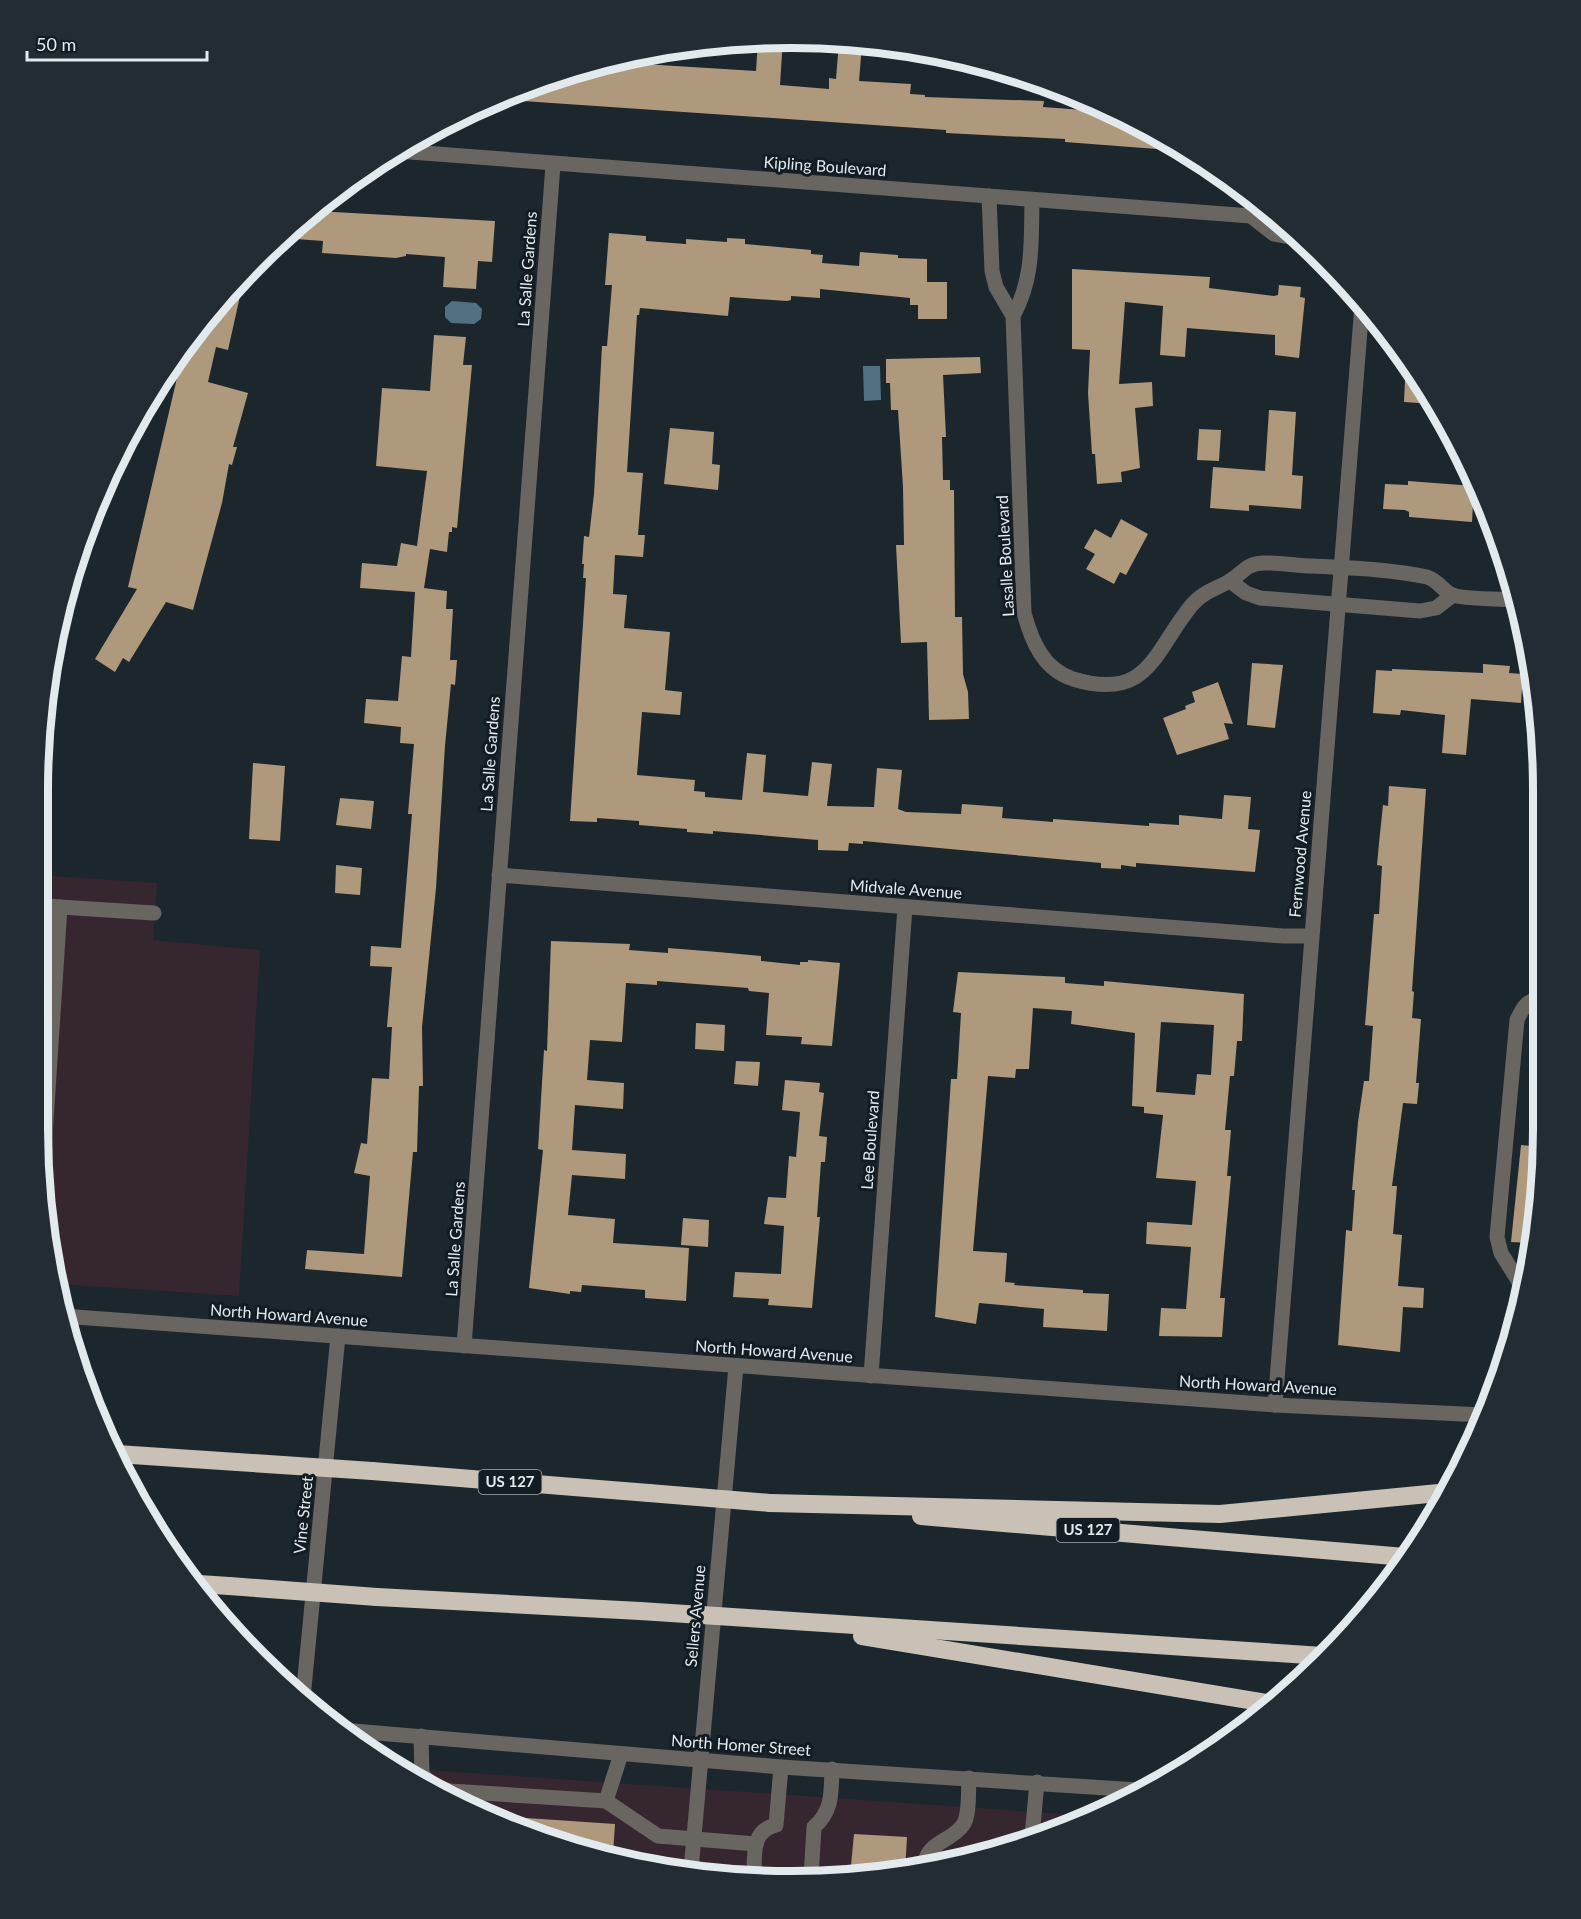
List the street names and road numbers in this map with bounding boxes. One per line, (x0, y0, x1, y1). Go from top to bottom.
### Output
street label: Kipling Boulevard (763, 152, 887, 179)
street label: La Salle Gardens (513, 211, 540, 327)
street label: Lasalle Boulevard (992, 495, 1017, 617)
street label: La Salle Gardens (476, 696, 503, 812)
street label: Fernwood Avenue (1284, 790, 1315, 918)
street label: Midvale Avenue (849, 875, 963, 902)
street label: Lee Boulevard (857, 1090, 882, 1190)
street label: La Salle Gardens (441, 1181, 468, 1297)
street label: North Howard Avenue (210, 1300, 368, 1329)
street label: North Howard Avenue (695, 1336, 853, 1365)
street label: North Howard Avenue (1179, 1371, 1337, 1398)
road number: US 127 (478, 1470, 542, 1494)
street label: Vine Street (289, 1475, 316, 1555)
road number: US 127 (1056, 1518, 1120, 1542)
street label: Sellers Avenue (681, 1564, 708, 1668)
street label: North Homer Street (671, 1730, 812, 1759)

